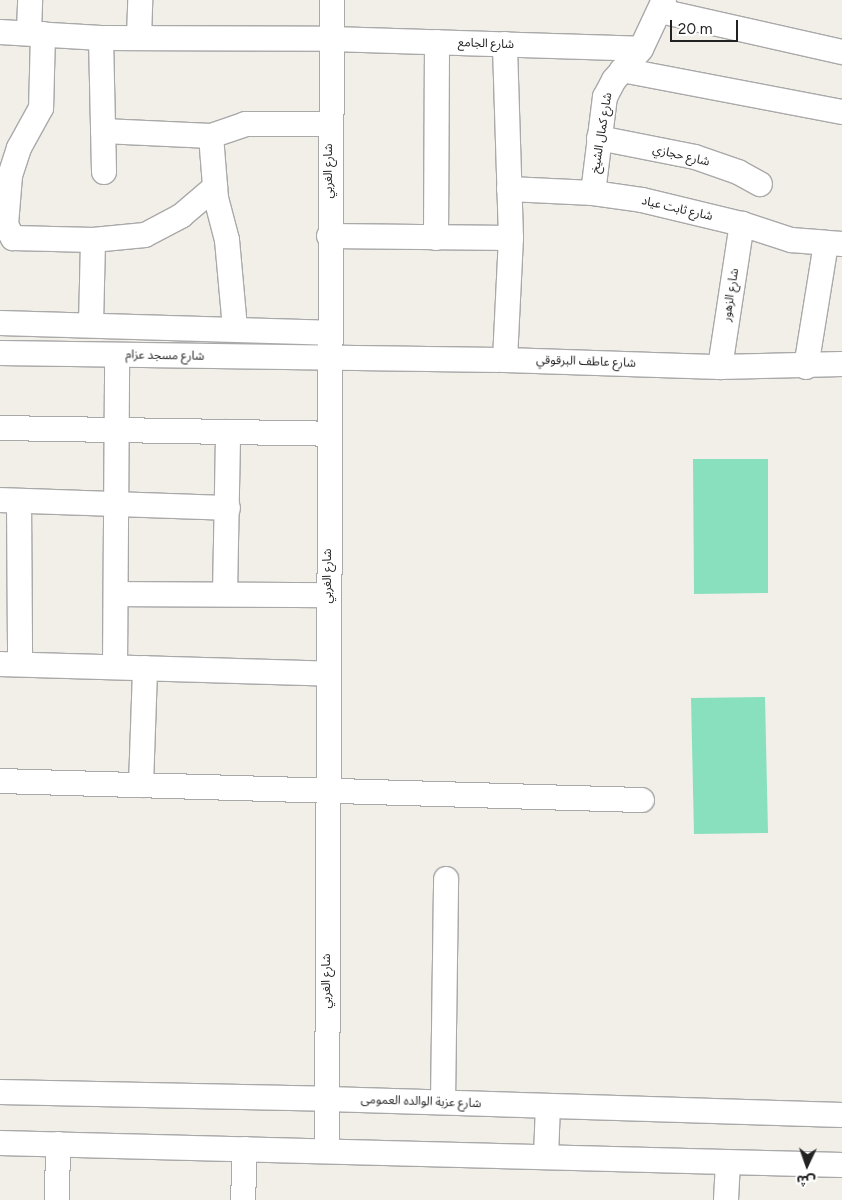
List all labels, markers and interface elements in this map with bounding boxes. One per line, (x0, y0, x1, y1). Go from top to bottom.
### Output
scale bar (672, 10, 740, 42)
text: 20 m (678, 20, 712, 38)
street label: شارع الجامع (458, 36, 514, 52)
street label: شارع كمال الشيخ (589, 92, 615, 174)
street label: شارع حجازي (651, 142, 711, 170)
street label: شارع الغربي (322, 143, 336, 199)
street label: شارع ثابت عياد (640, 194, 714, 224)
street label: شارع الزهور (720, 267, 742, 323)
street label: شارع مسجد عزام (125, 348, 205, 364)
street label: شارع عاطف البرقوقي (536, 353, 636, 371)
street label: شارع الغربي (321, 548, 335, 604)
street label: شارع الغربي (320, 953, 334, 1009)
street label: شارع عزبة الوالده العمومى (360, 1093, 482, 1111)
north arrow (782, 1140, 832, 1190)
text: ش (796, 1171, 816, 1189)

